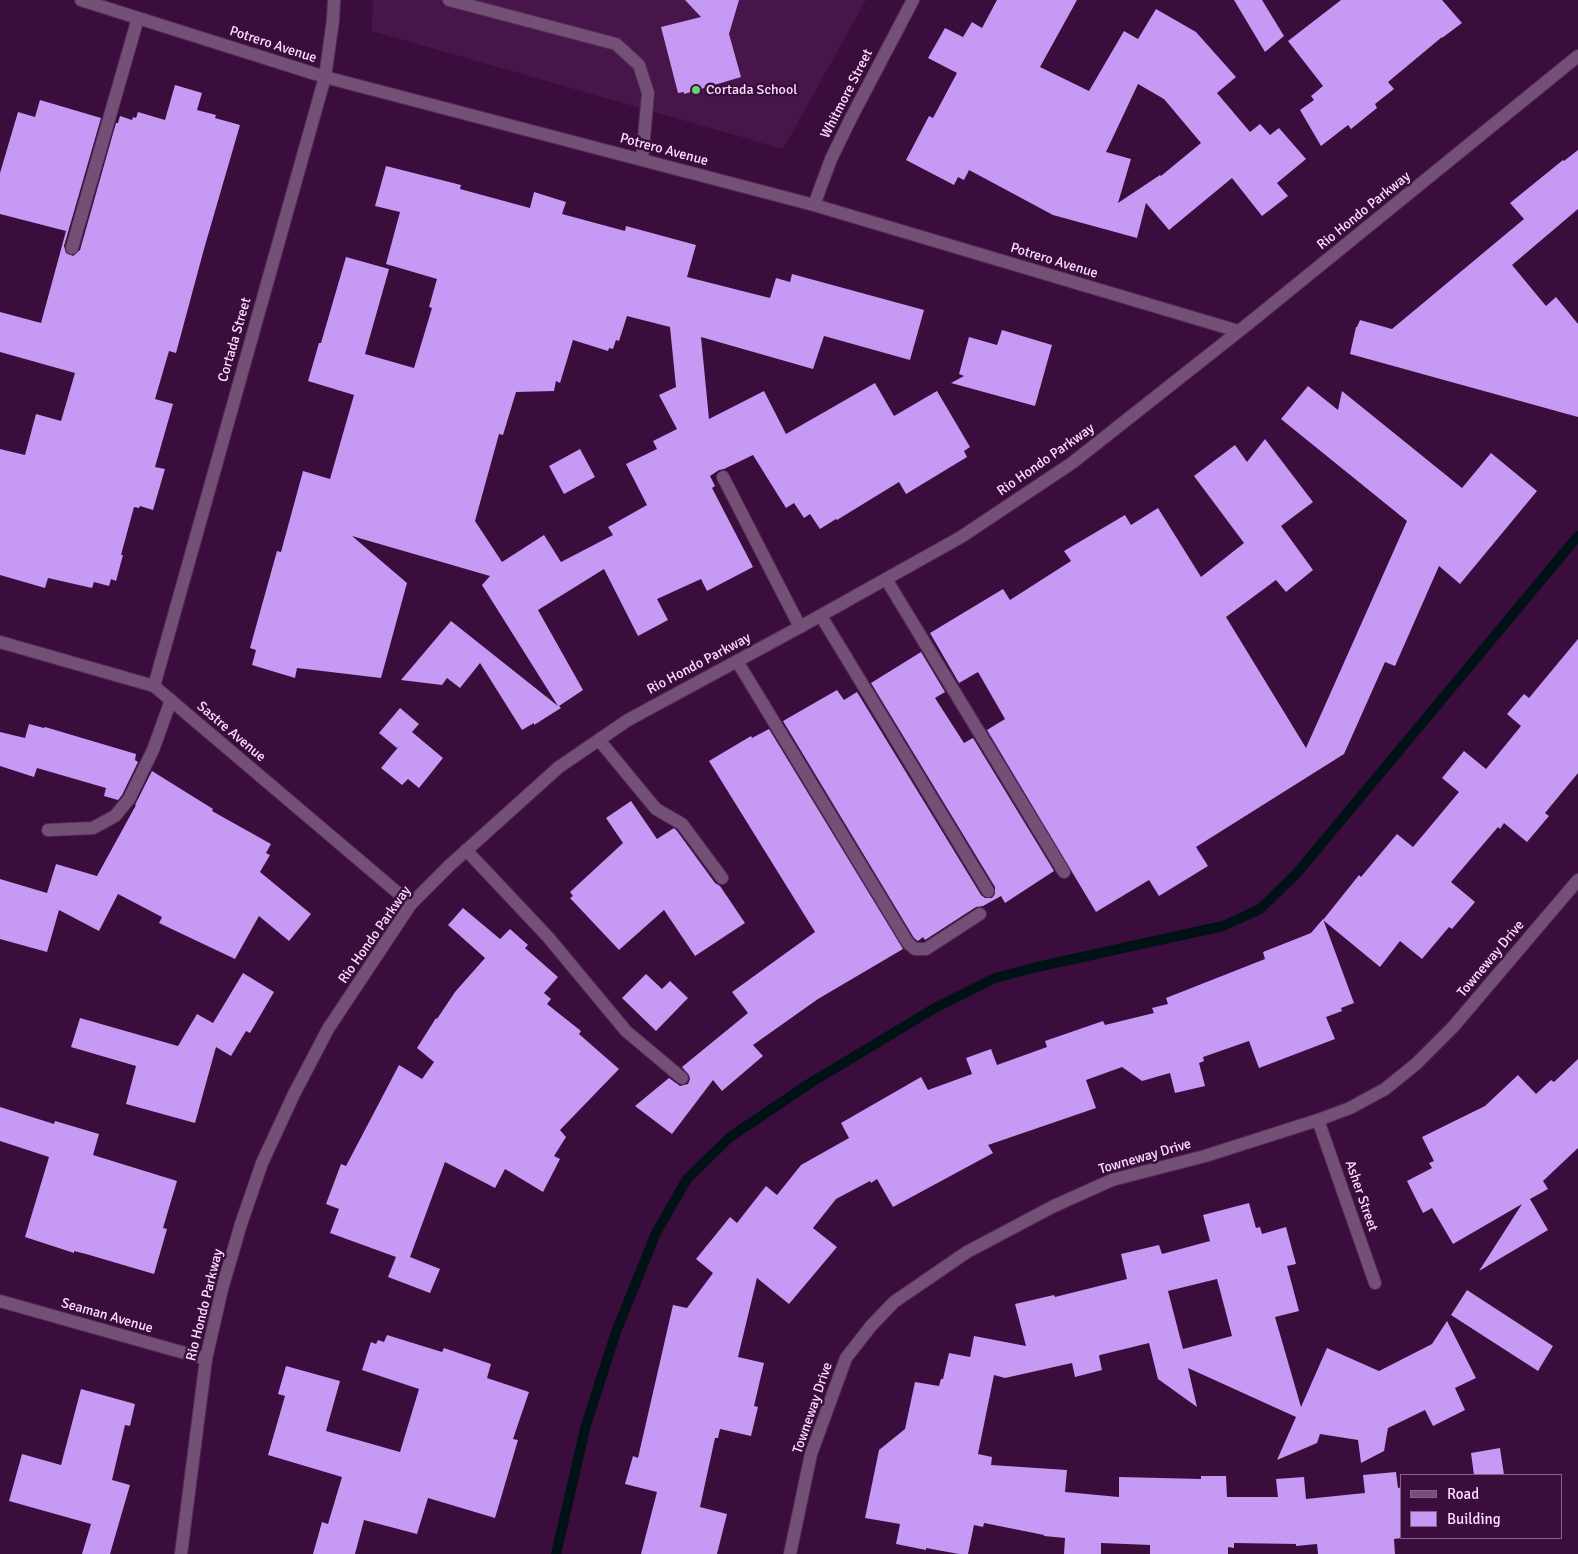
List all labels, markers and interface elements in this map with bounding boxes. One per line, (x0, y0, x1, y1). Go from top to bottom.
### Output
street label: Potrero Avenue (227, 23, 319, 67)
street label: Whitmore Street (817, 47, 877, 141)
place label: Cortada School (706, 82, 797, 98)
marker: Cortada School (690, 84, 702, 96)
street label: Potrero Avenue (618, 130, 710, 170)
street label: Rio Hondo Parkway (1314, 168, 1414, 254)
street label: Potrero Avenue (1008, 240, 1100, 282)
street label: Cortada Street (215, 296, 255, 384)
street label: Rio Hondo Parkway (994, 420, 1098, 500)
street label: Rio Hondo Parkway (644, 630, 754, 698)
street label: Sastre Avenue (193, 698, 269, 766)
street label: Rio Hondo Parkway (335, 883, 415, 987)
street label: Towneway Drive (1454, 917, 1528, 1001)
street label: Towneway Drive (1097, 1136, 1193, 1178)
street label: Asher Street (1341, 1158, 1381, 1234)
street label: Rio Hondo Parkway (183, 1247, 227, 1363)
street label: Seaman Avenue (59, 1295, 155, 1337)
street label: Towneway Drive (790, 1360, 836, 1456)
legend (1400, 1474, 1563, 1539)
text: Road (1447, 1485, 1479, 1503)
text: Building (1447, 1510, 1501, 1528)

